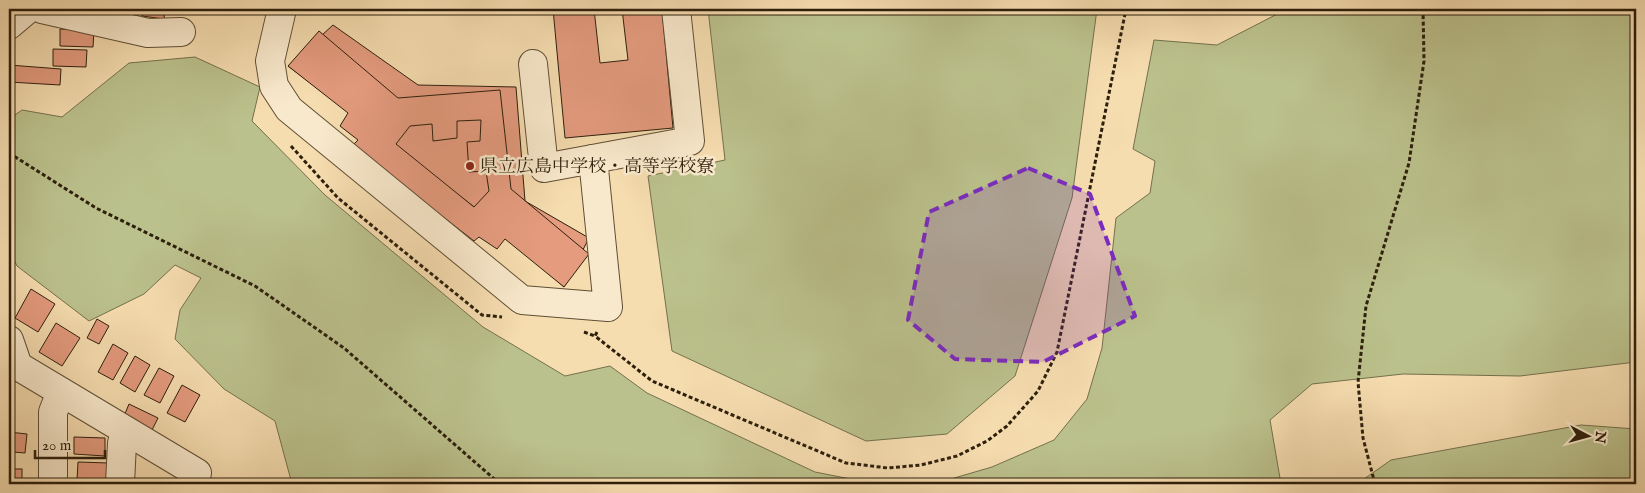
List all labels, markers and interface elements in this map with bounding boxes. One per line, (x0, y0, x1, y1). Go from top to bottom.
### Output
place label: 県立広島中学校・高等学校寮 (480, 156, 714, 179)
marker: 県立広島中学校・高等学校寮 (464, 160, 476, 172)
north arrow (1562, 410, 1612, 460)
scale bar (35, 428, 105, 460)
text: N (1590, 429, 1610, 444)
text: 20 m (42, 436, 72, 455)

